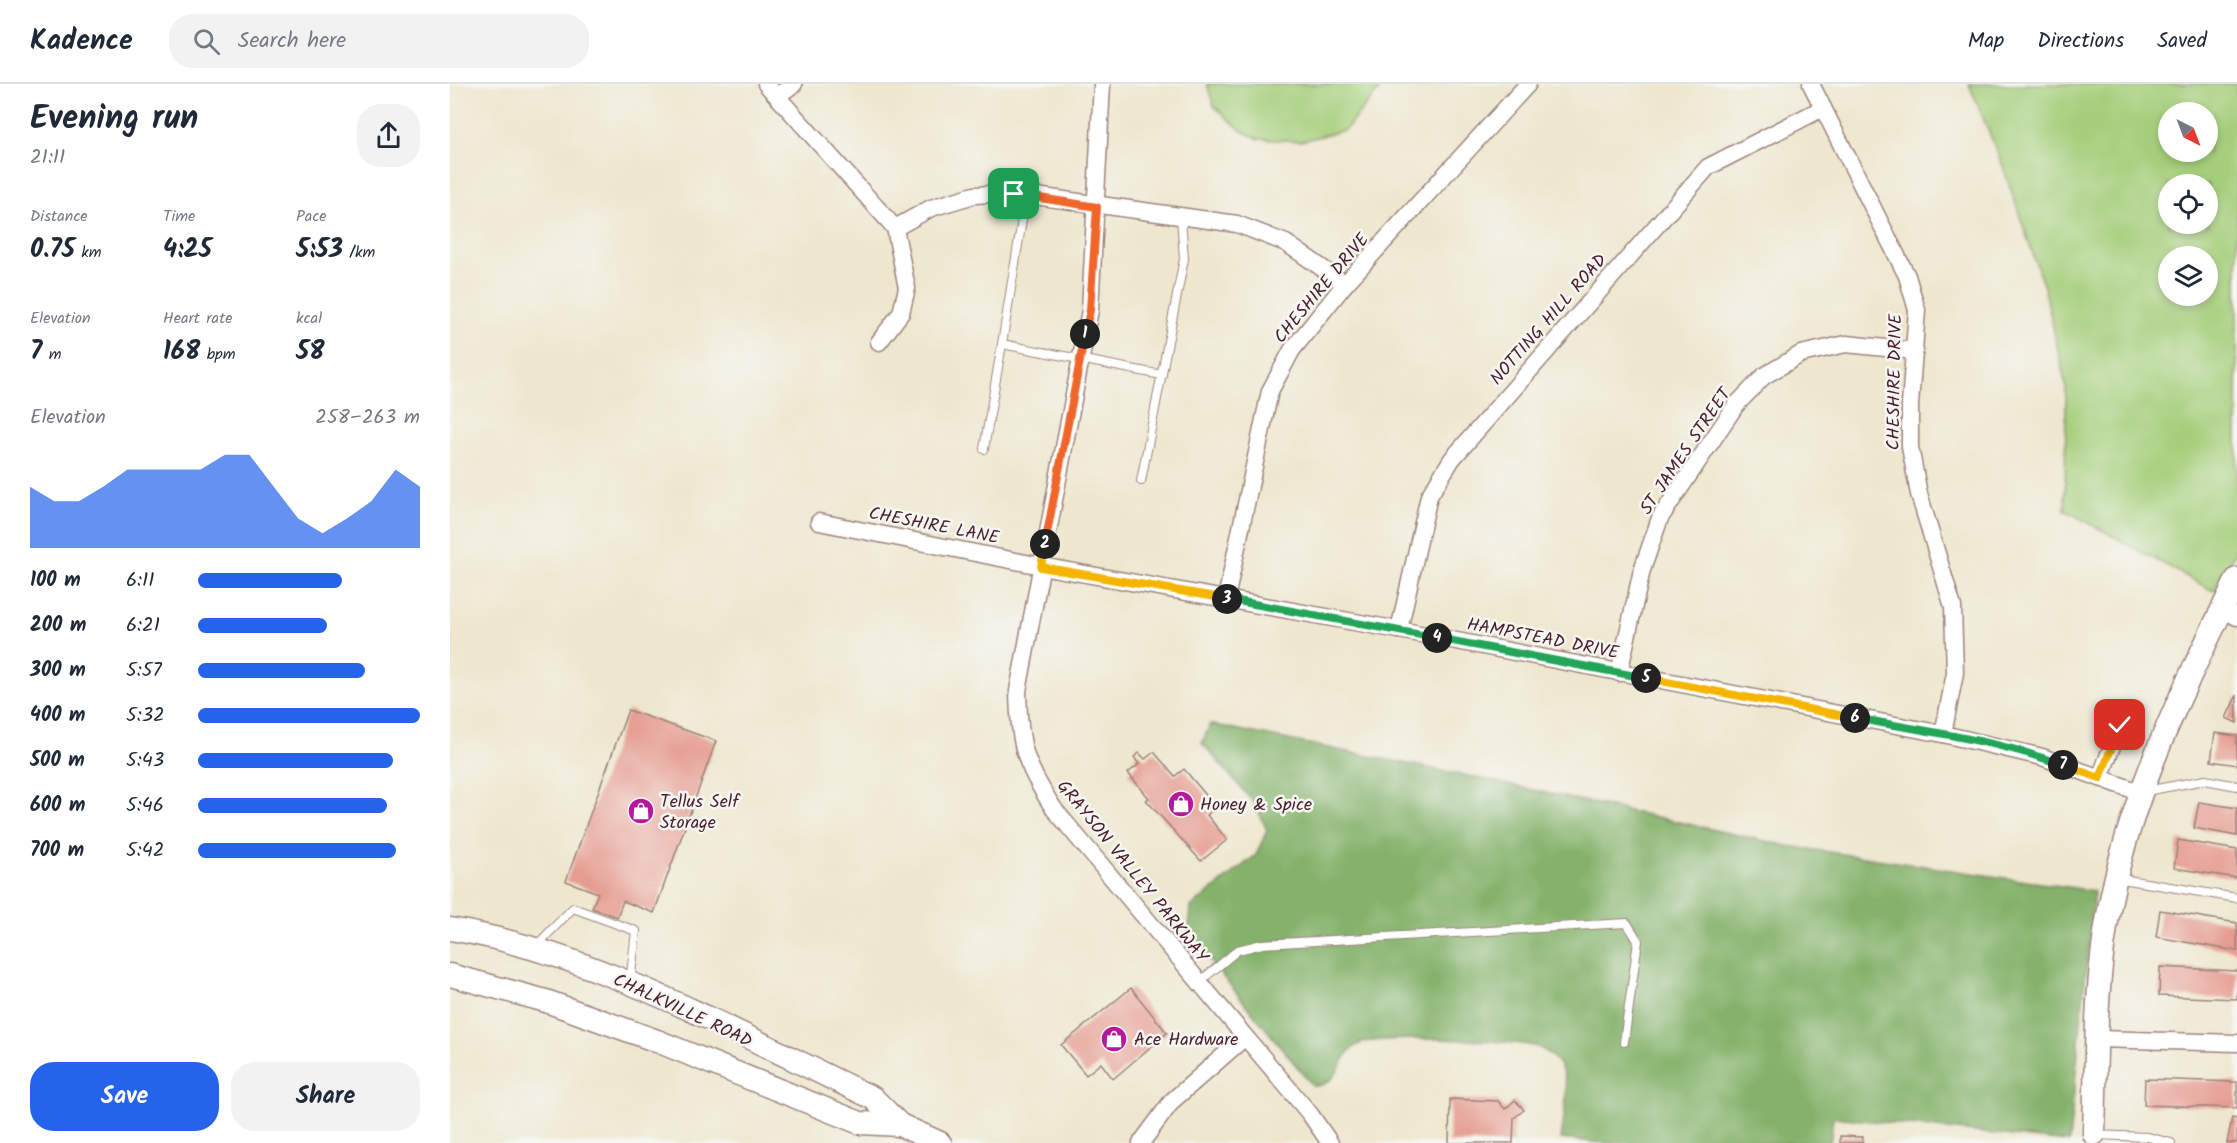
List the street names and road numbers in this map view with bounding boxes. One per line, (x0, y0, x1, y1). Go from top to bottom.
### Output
street label: CHESHIRE DRIVE (1267, 227, 1377, 351)
street label: NOTTING HILL ROAD (1483, 247, 1615, 393)
street label: CHESHIRE DRIVE (1880, 313, 1911, 451)
street label: ST JAMES STREET (1633, 381, 1740, 521)
street label: CHESHIRE LANE (866, 500, 1002, 553)
street label: HAMPSTEAD DRIVE (1464, 611, 1622, 669)
street label: GRAYSON VALLEY PARKWAY (1049, 774, 1215, 970)
street label: CHALKVILLE ROAD (608, 966, 757, 1057)

